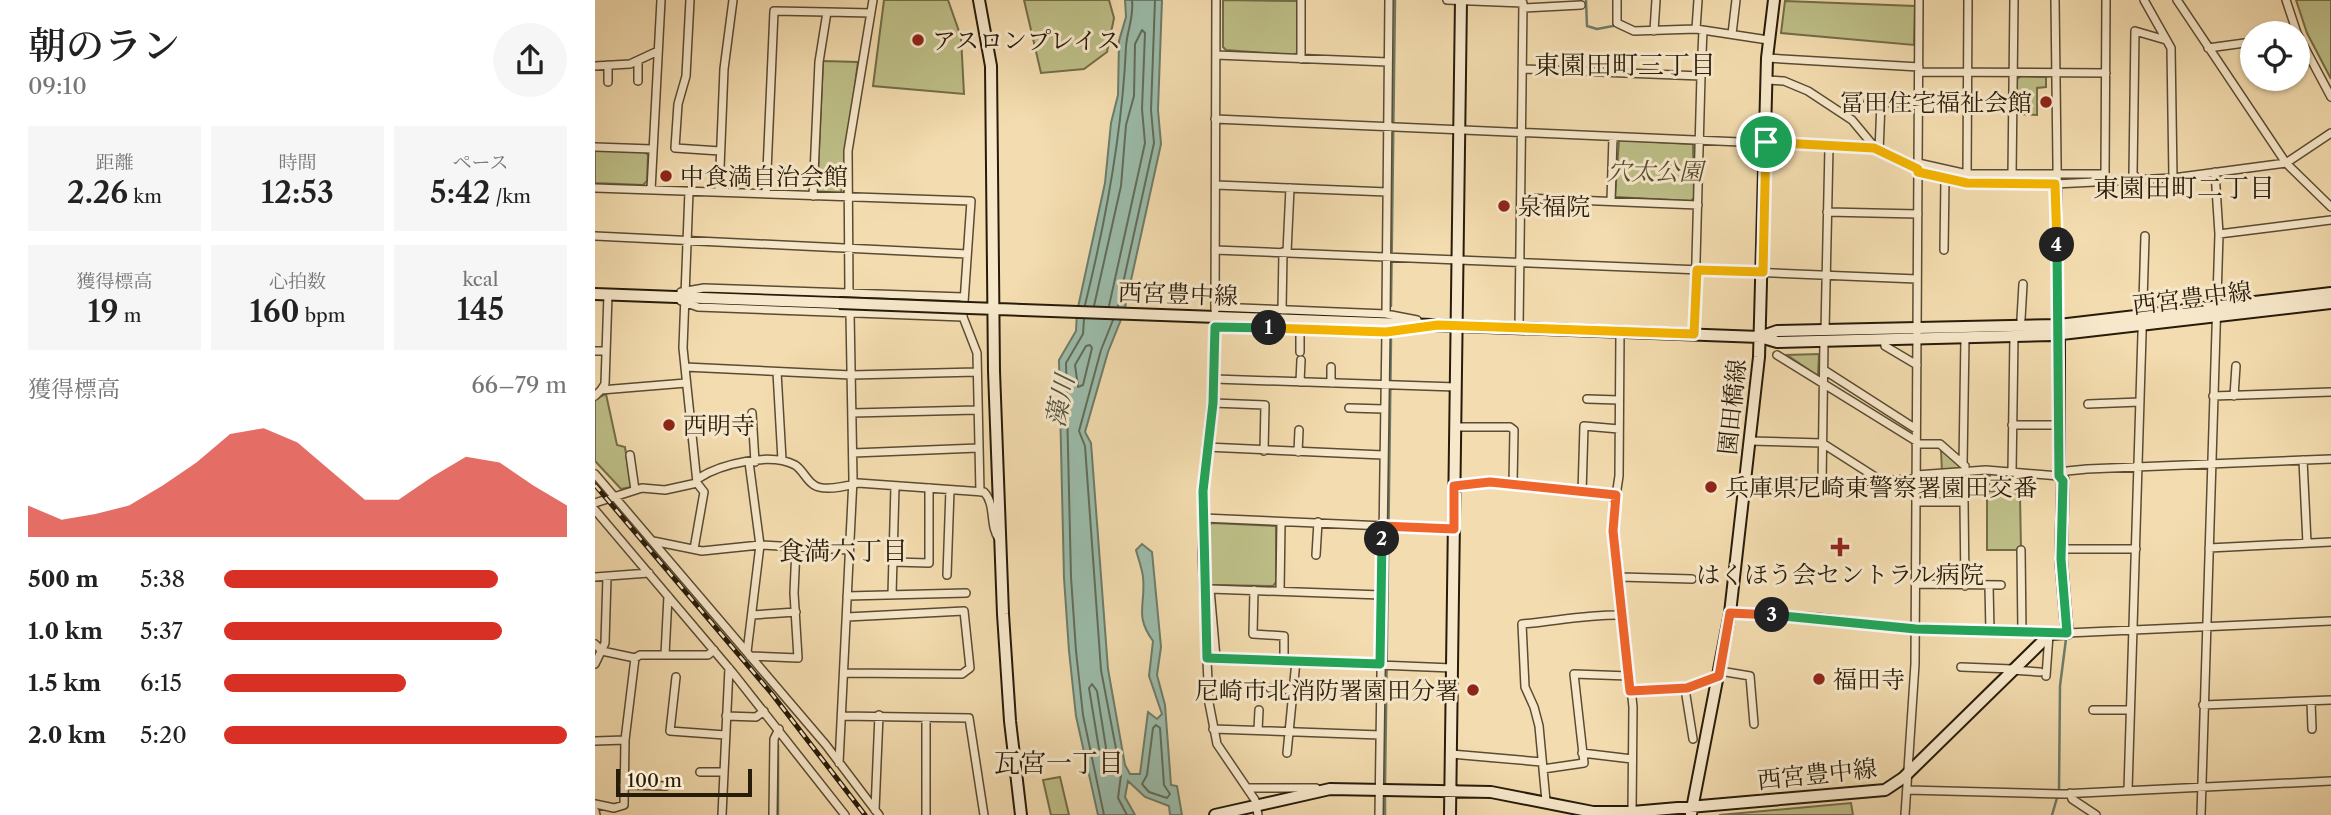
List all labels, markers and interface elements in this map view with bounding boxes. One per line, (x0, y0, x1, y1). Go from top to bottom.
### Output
map controls (2240, 21, 2310, 91)
button: locate (2240, 21, 2310, 91)
text: 朝のラン (28, 22, 180, 69)
button: share (493, 23, 567, 97)
place label: アスロンプレイス (932, 26, 1121, 55)
marker: アスロンプレイス (910, 32, 926, 48)
district label: 東園田町三丁目 (1534, 49, 1716, 81)
text: 09:10 (28, 72, 87, 100)
place label: 冨田住宅福祉会館 (1840, 88, 2032, 117)
marker: 冨田住宅福祉会館 (2038, 94, 2054, 110)
pin (1736, 112, 1796, 172)
icon: arrive (1747, 123, 1785, 161)
text: 距離 (95, 151, 134, 174)
text: 時間 (278, 151, 317, 174)
text: ペース (452, 151, 509, 174)
park label: 穴太公園 (1607, 157, 1707, 186)
place label: 中食満自治会館 (680, 162, 848, 191)
marker: 中食満自治会館 (658, 168, 674, 184)
district label: 東園田町二丁目 (2093, 172, 2275, 204)
text: 2.26 (67, 174, 128, 211)
text: 12:53 (261, 174, 334, 211)
text: 5:42 (430, 174, 490, 211)
text: km (128, 185, 162, 208)
text: /km (490, 185, 531, 208)
place label: 泉福院 (1518, 192, 1590, 221)
marker: 泉福院 (1496, 198, 1512, 214)
pin: 4 (2039, 228, 2075, 262)
text: 4 (2051, 233, 2062, 256)
text: kcal (463, 268, 498, 291)
text: 獲得標高 (76, 270, 153, 293)
text: 心拍数 (269, 270, 326, 293)
street label: 西宮豊中線 (2131, 276, 2253, 320)
street label: 西宮豊中線 (1118, 277, 1238, 311)
text: 145 (457, 291, 504, 328)
text: 19 (88, 293, 119, 330)
text: 160 (249, 293, 300, 330)
text: m (119, 304, 141, 327)
text: bpm (300, 304, 346, 327)
pin: 1 (1251, 310, 1287, 346)
text: 1 (1264, 316, 1273, 339)
street label: 園田橋線 (1713, 358, 1751, 456)
water label: 藻川 (1039, 369, 1082, 430)
text: 66–79 m (471, 371, 567, 399)
text: 獲得標高 (28, 375, 120, 403)
place label: 西明寺 (683, 411, 755, 440)
marker: 西明寺 (661, 417, 677, 433)
place label: 兵庫県尼崎東警察署園田交番 (1725, 473, 2037, 502)
marker: 兵庫県尼崎東警察署園田交番 (1703, 479, 1719, 495)
pin: 2 (1365, 522, 1399, 556)
text: 2 (1376, 527, 1387, 550)
district label: 食満六丁目 (778, 535, 908, 567)
marker: はくほう会セントラル病院 (1830, 537, 1850, 557)
place label: はくほう会セントラル病院 (1696, 560, 1984, 589)
text: 500 m (28, 565, 99, 593)
text: 5:38 (140, 565, 185, 593)
pin: 3 (1755, 598, 1789, 632)
text: 3 (1766, 603, 1777, 626)
text: 1.0 km (28, 617, 103, 645)
text: 5:37 (140, 617, 183, 645)
place label: 福田寺 (1833, 665, 1905, 694)
text: 1.5 km (28, 669, 101, 697)
text: 6:15 (140, 669, 182, 697)
marker: 福田寺 (1811, 671, 1827, 687)
place label: 尼崎市北消防署園田分署 (1195, 676, 1459, 705)
marker: 尼崎市北消防署園田分署 (1465, 682, 1481, 698)
text: 2.0 km (28, 721, 106, 749)
text: 5:20 (140, 721, 187, 749)
district label: 瓦宮一丁目 (994, 747, 1124, 779)
street label: 西宮豊中線 (1756, 753, 1878, 795)
scale bar (616, 766, 753, 798)
text: 100 m (627, 769, 682, 792)

